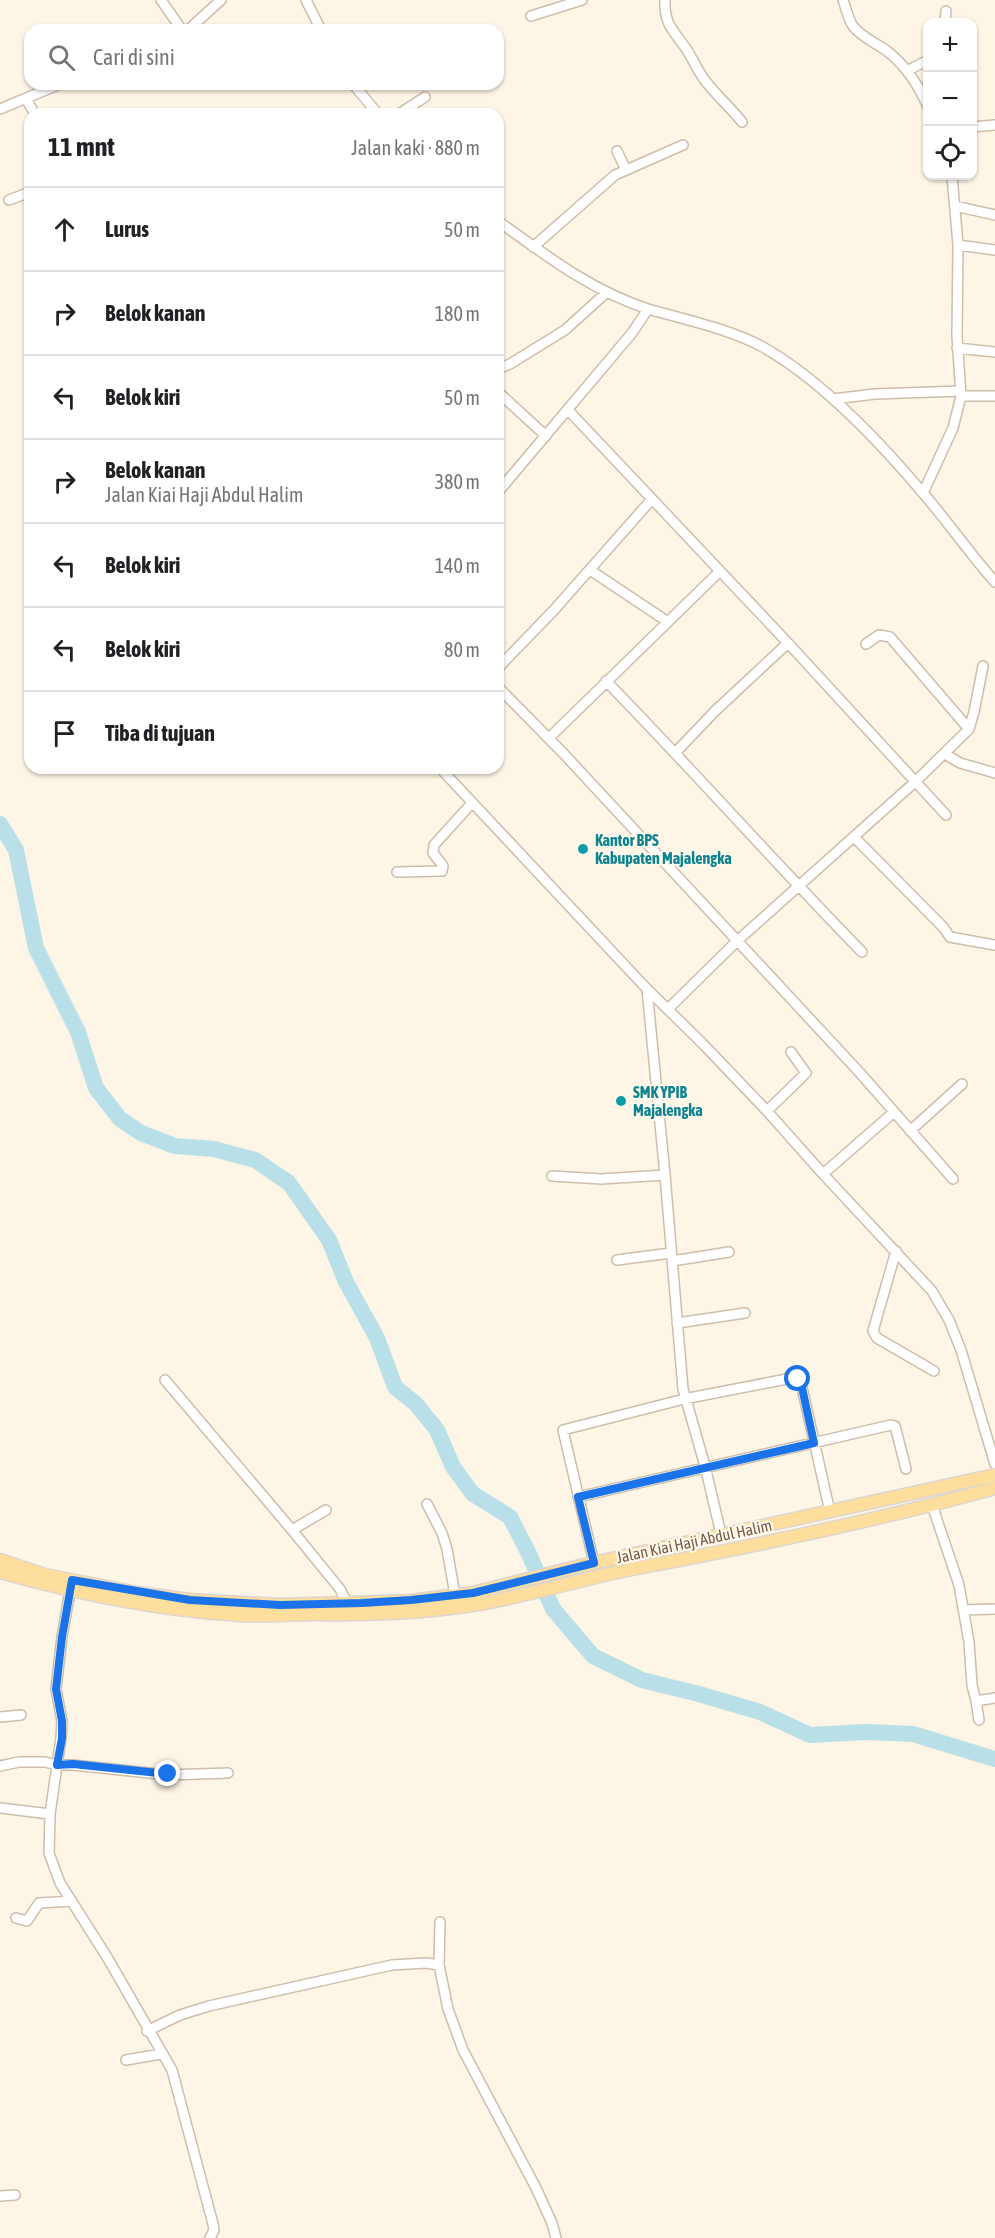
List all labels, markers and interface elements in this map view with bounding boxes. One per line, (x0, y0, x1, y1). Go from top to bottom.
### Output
map controls (923, 18, 977, 180)
button: + (923, 18, 977, 72)
search box (24, 24, 504, 90)
icon: search (45, 41, 78, 74)
text: Cari di sini (93, 44, 175, 70)
button: − (923, 72, 977, 126)
button: locate (923, 126, 977, 180)
text: 11 mnt (48, 132, 115, 162)
text: Jalan kaki · 880 m (351, 136, 480, 159)
icon: ahead (48, 213, 81, 246)
text: Lurus (105, 216, 149, 242)
text: 50 m (444, 218, 480, 241)
icon: right (48, 297, 81, 330)
text: Belok kanan (105, 300, 206, 326)
text: 180 m (435, 302, 480, 325)
icon: left (48, 381, 81, 414)
text: Belok kiri (105, 384, 180, 410)
text: 50 m (444, 386, 480, 409)
text: Belok kanan (105, 457, 206, 483)
icon: right (48, 465, 81, 498)
text: 380 m (435, 470, 480, 493)
text: Jalan Kiai Haji Abdul Halim (105, 483, 303, 506)
icon: left (48, 549, 81, 582)
text: Belok kiri (105, 552, 180, 578)
text: 140 m (435, 554, 480, 577)
icon: left (48, 633, 81, 666)
text: Belok kiri (105, 636, 180, 662)
text: 80 m (444, 638, 480, 661)
icon: arrive (48, 717, 81, 750)
text: Tiba di tujuan (105, 720, 215, 746)
place label: Kantor BPS Kabupaten Majalengka (595, 831, 732, 867)
marker: Kantor BPS Kabupaten Majalengka (576, 842, 590, 856)
place label: SMK YPIB Majalengka (633, 1083, 703, 1119)
marker: SMK YPIB Majalengka (614, 1094, 628, 1108)
route start (784, 1365, 810, 1391)
street label: Jalan Kiai Haji Abdul Halim (615, 1516, 774, 1567)
route end (154, 1760, 180, 1786)

